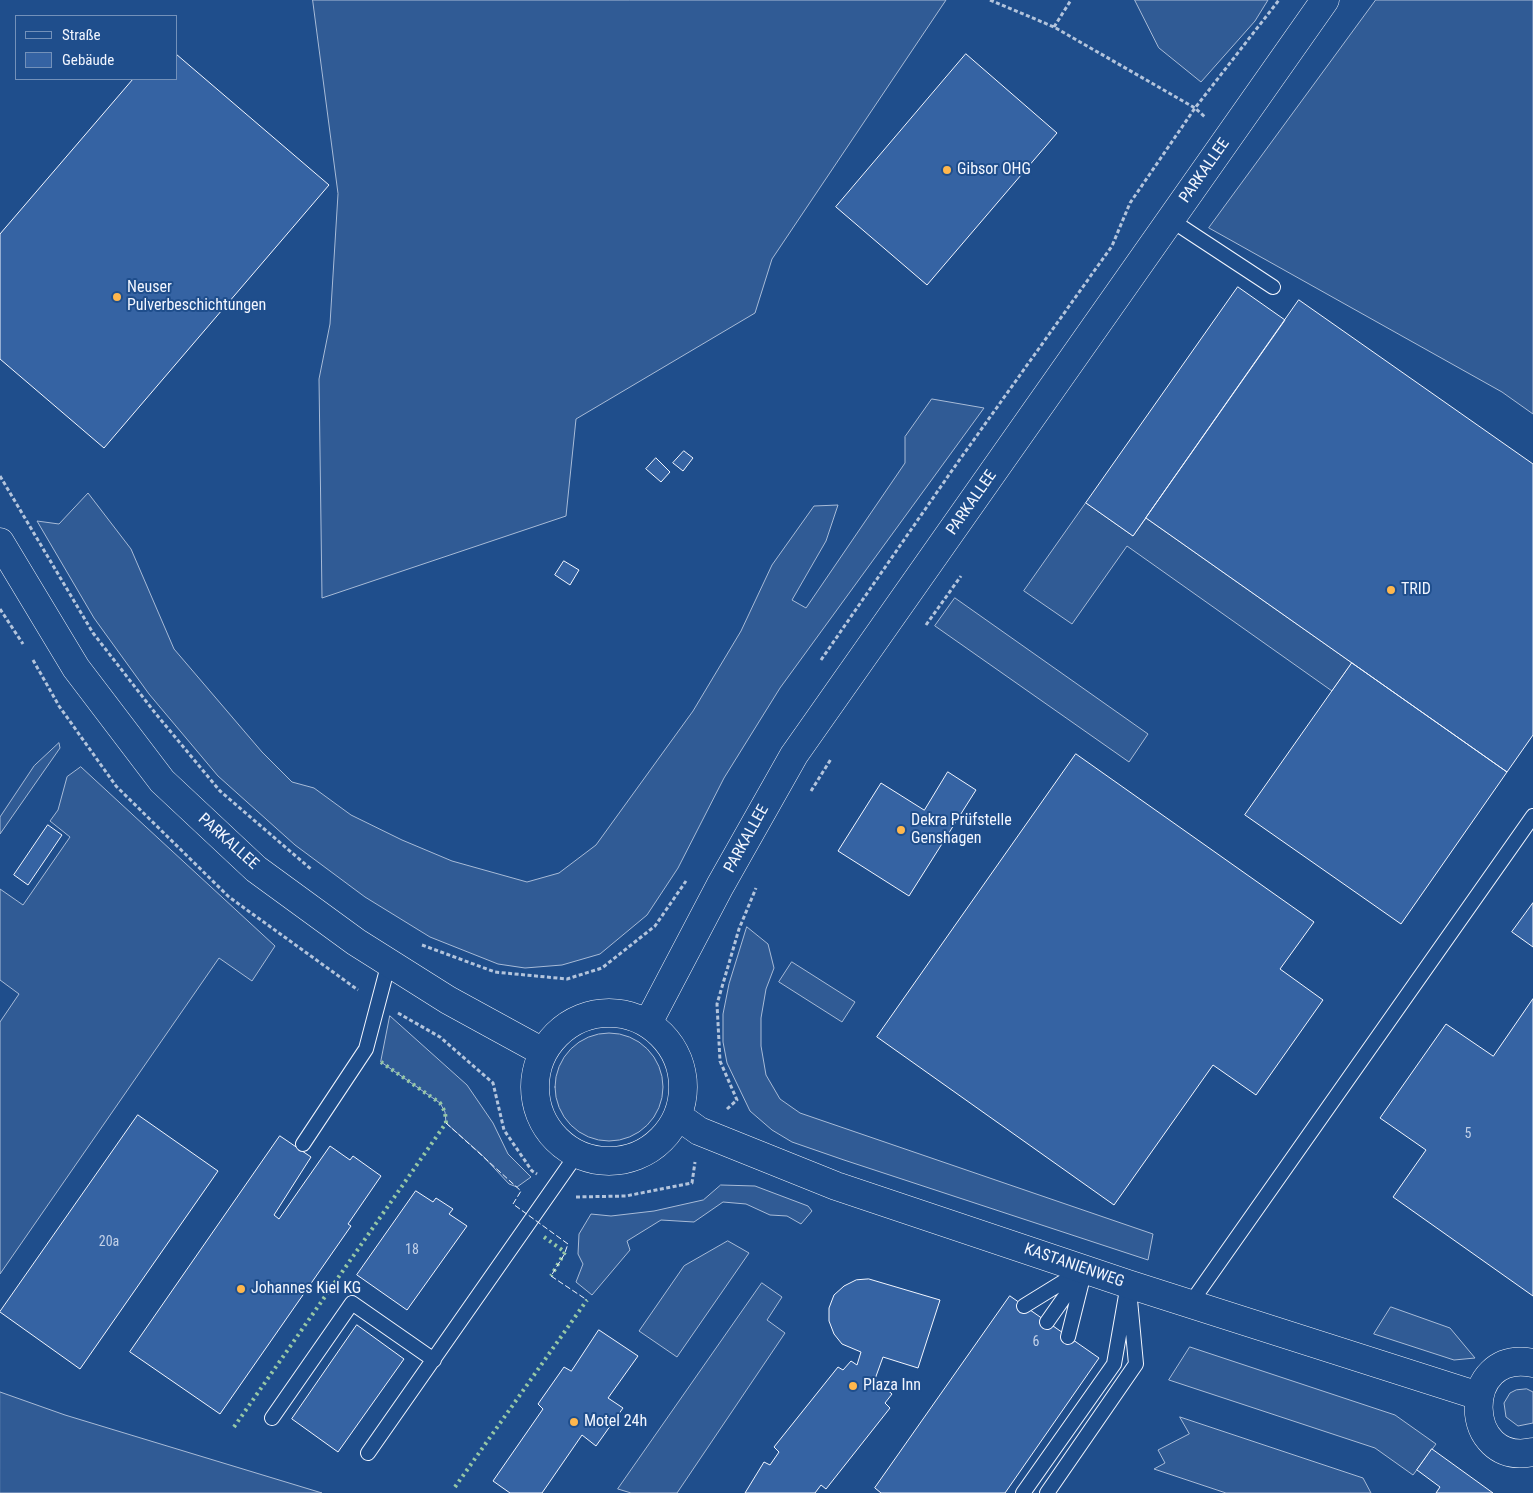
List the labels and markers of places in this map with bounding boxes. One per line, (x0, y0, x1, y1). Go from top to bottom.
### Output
place label: Gibsor OHG (957, 160, 1031, 180)
marker: Gibsor OHG (941, 164, 953, 176)
place label: Neuser Pulverbeschichtungen (127, 278, 266, 316)
marker: Neuser Pulverbeschichtungen (111, 291, 123, 303)
place label: TRID (1401, 580, 1431, 600)
marker: TRID (1385, 584, 1397, 596)
place label: Dekra Prüfstelle Genshagen (911, 811, 1012, 849)
marker: Dekra Prüfstelle Genshagen (895, 824, 907, 836)
place label: Johannes Kiel KG (251, 1279, 361, 1299)
marker: Johannes Kiel KG (235, 1283, 247, 1295)
place label: Plaza Inn (863, 1376, 921, 1396)
marker: Plaza Inn (847, 1380, 859, 1392)
place label: Motel 24h (584, 1412, 647, 1432)
marker: Motel 24h (568, 1416, 580, 1428)

